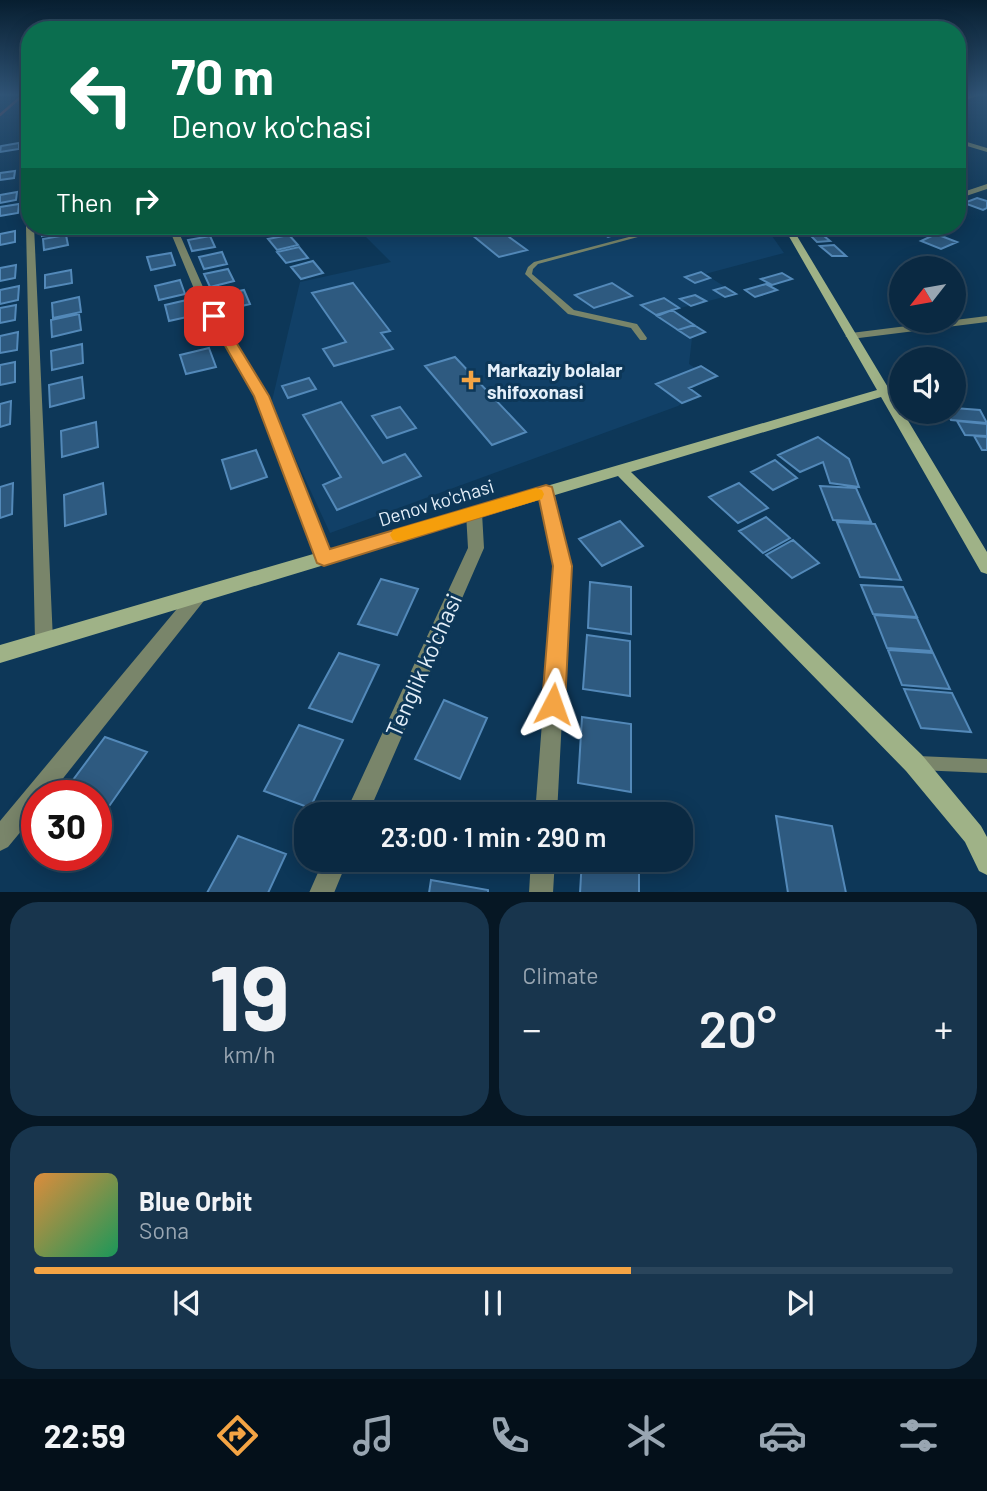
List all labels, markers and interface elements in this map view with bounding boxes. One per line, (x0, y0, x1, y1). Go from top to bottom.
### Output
text: 70 m (171, 46, 274, 105)
icon: left (56, 49, 147, 140)
text: Denov ko'chasi (171, 106, 372, 144)
icon: right (127, 182, 165, 220)
text: Then (56, 186, 113, 217)
north arrow (889, 256, 966, 332)
map controls (889, 256, 966, 424)
pin (184, 286, 244, 346)
icon: arrive (195, 297, 233, 335)
button: sound (889, 347, 966, 424)
place label: Markaziy bolalar shifoxonasi (487, 358, 623, 403)
marker: Markaziy bolalar shifoxonasi (461, 370, 481, 390)
street label: Denov ko'chasi (376, 474, 496, 530)
street label: Tenglik ko'chasi (379, 589, 467, 741)
position arrow (516, 667, 590, 741)
speed limit sign: 30 (21, 780, 112, 871)
text: 23:00 · 1 min · 290 m (381, 821, 606, 852)
text: 19 (209, 940, 290, 1049)
text: Climate (523, 961, 599, 989)
text: 20° (699, 996, 777, 1058)
text: − (523, 1005, 542, 1051)
text: + (934, 1005, 953, 1051)
text: km/h (223, 1040, 275, 1068)
text: Blue Orbit (139, 1185, 252, 1216)
text: Sona (139, 1216, 189, 1244)
icon: previous (168, 1284, 206, 1322)
icon: pause (474, 1284, 512, 1322)
icon: next (781, 1284, 819, 1322)
icon: directions (213, 1411, 262, 1460)
icon: music (349, 1411, 398, 1460)
icon: phone (485, 1411, 534, 1460)
icon: climate (622, 1411, 671, 1460)
icon: car (758, 1411, 807, 1460)
icon: filters (894, 1411, 943, 1460)
text: 22:59 (44, 1416, 125, 1454)

